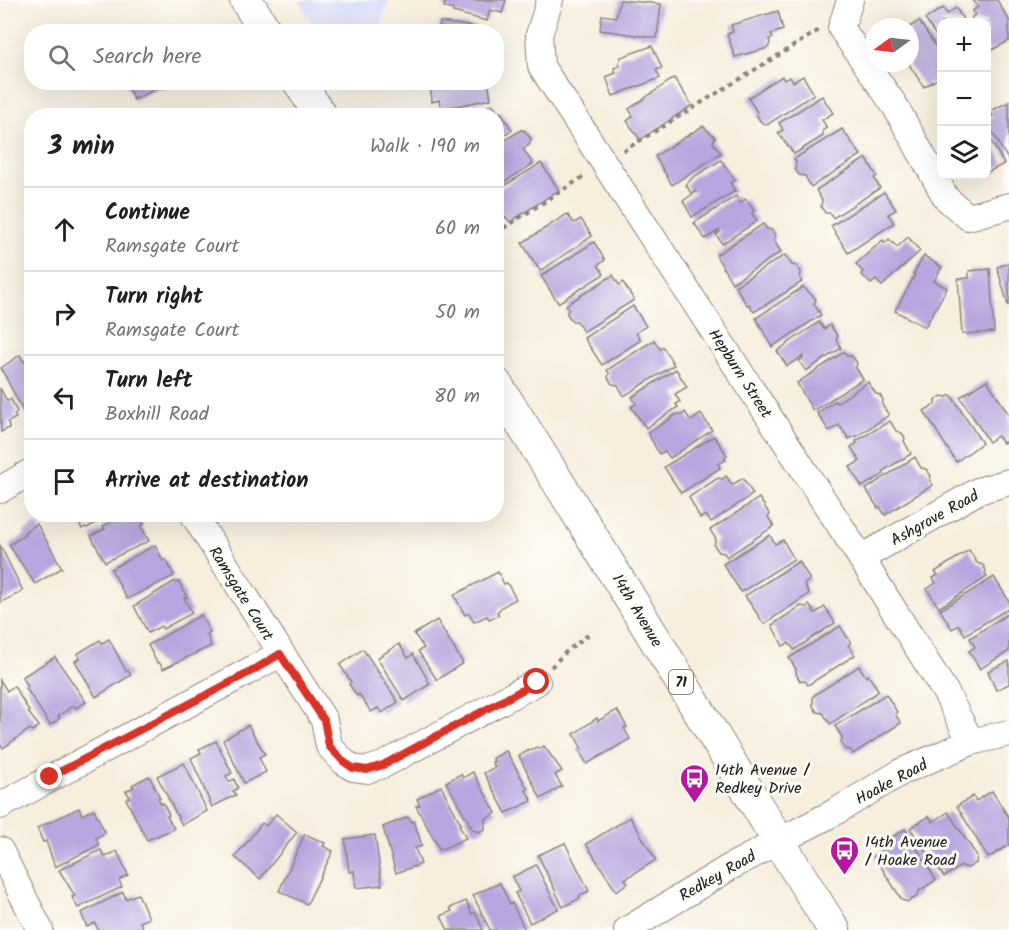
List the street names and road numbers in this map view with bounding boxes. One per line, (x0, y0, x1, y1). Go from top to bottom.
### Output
street label: Hepburn Street (701, 324, 779, 424)
street label: Ashgrove Road (886, 483, 984, 553)
street label: Ramsgate Court (202, 542, 280, 647)
street label: 14th Avenue (605, 569, 669, 652)
road number: 71 (669, 670, 693, 694)
street label: Hoake Road (851, 752, 933, 812)
street label: Redkey Road (675, 844, 762, 908)

